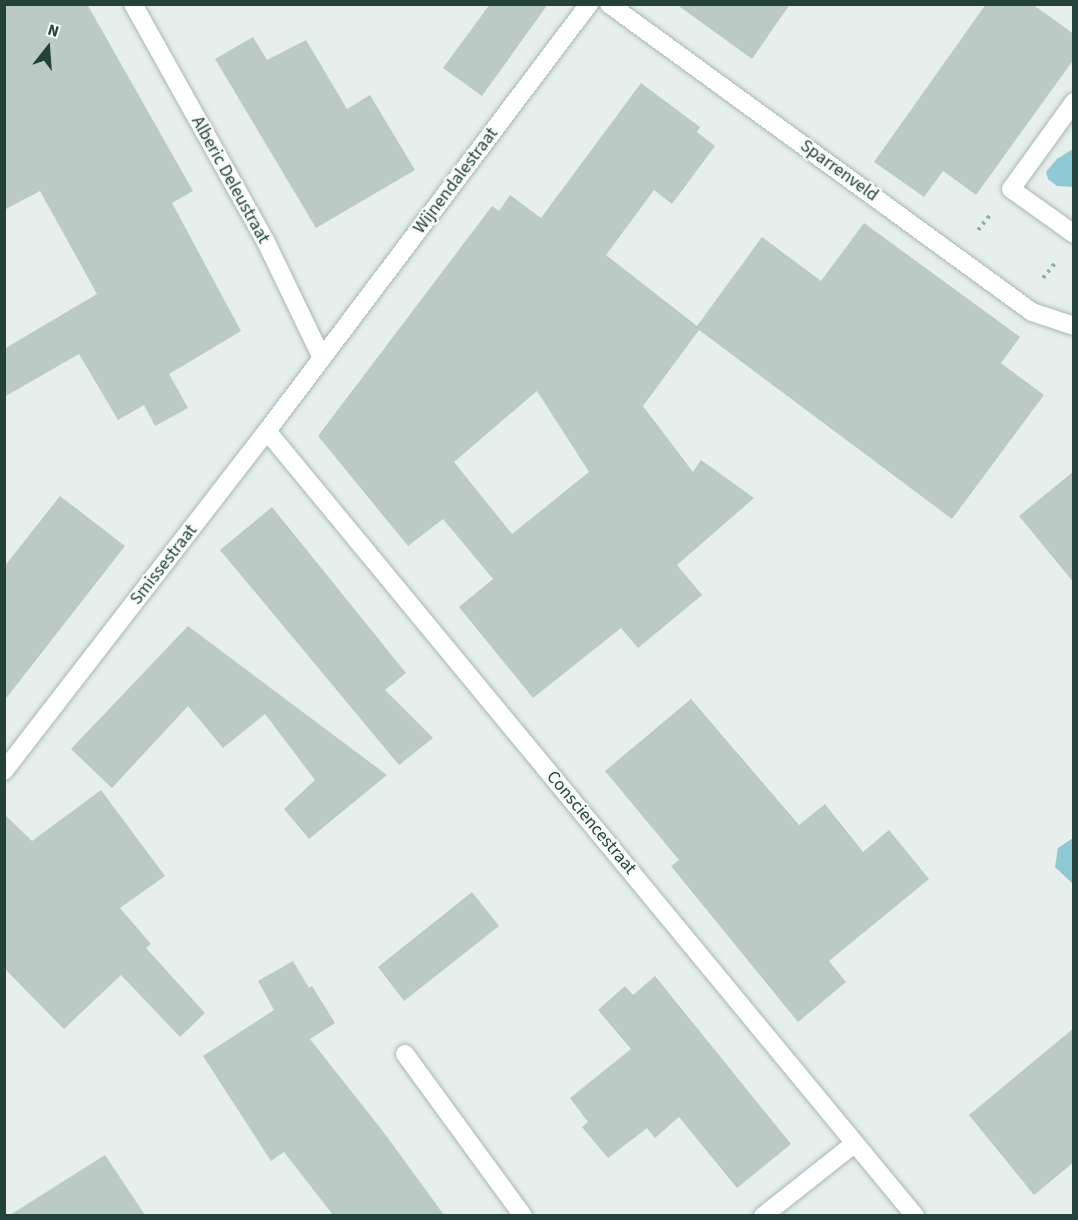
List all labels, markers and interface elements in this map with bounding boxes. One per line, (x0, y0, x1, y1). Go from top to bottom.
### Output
north arrow (18, 18, 78, 78)
text: N (45, 19, 62, 43)
street label: Alberic Deleustraat (186, 113, 274, 247)
street label: Wijnendalestraat (409, 124, 503, 238)
street label: Sparrenveld (796, 135, 882, 207)
street label: Smissestraat (126, 521, 202, 609)
street label: Consciencestraat (541, 767, 641, 879)

